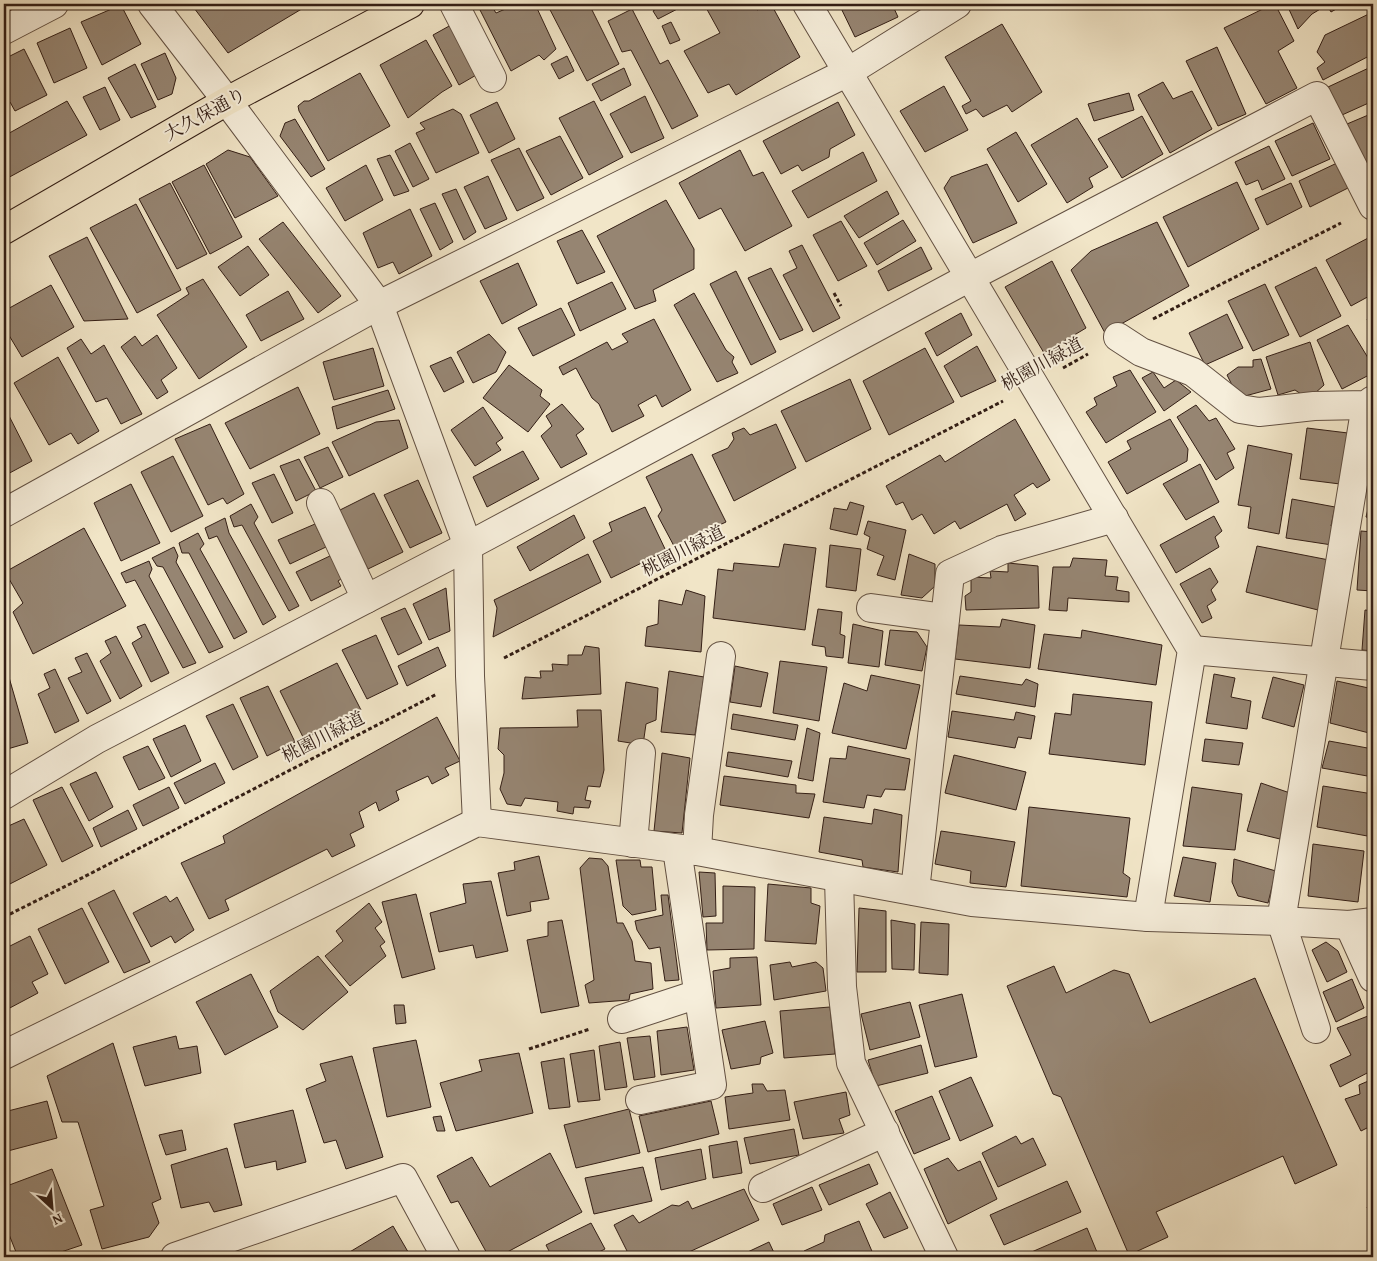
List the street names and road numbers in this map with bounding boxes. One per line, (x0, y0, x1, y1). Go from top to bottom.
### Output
street label: 大久保通り (159, 80, 251, 147)
street label: 桃園川緑道 (996, 330, 1088, 397)
street label: 桃園川緑道 (637, 518, 729, 583)
street label: 桃園川緑道 (277, 704, 369, 769)

